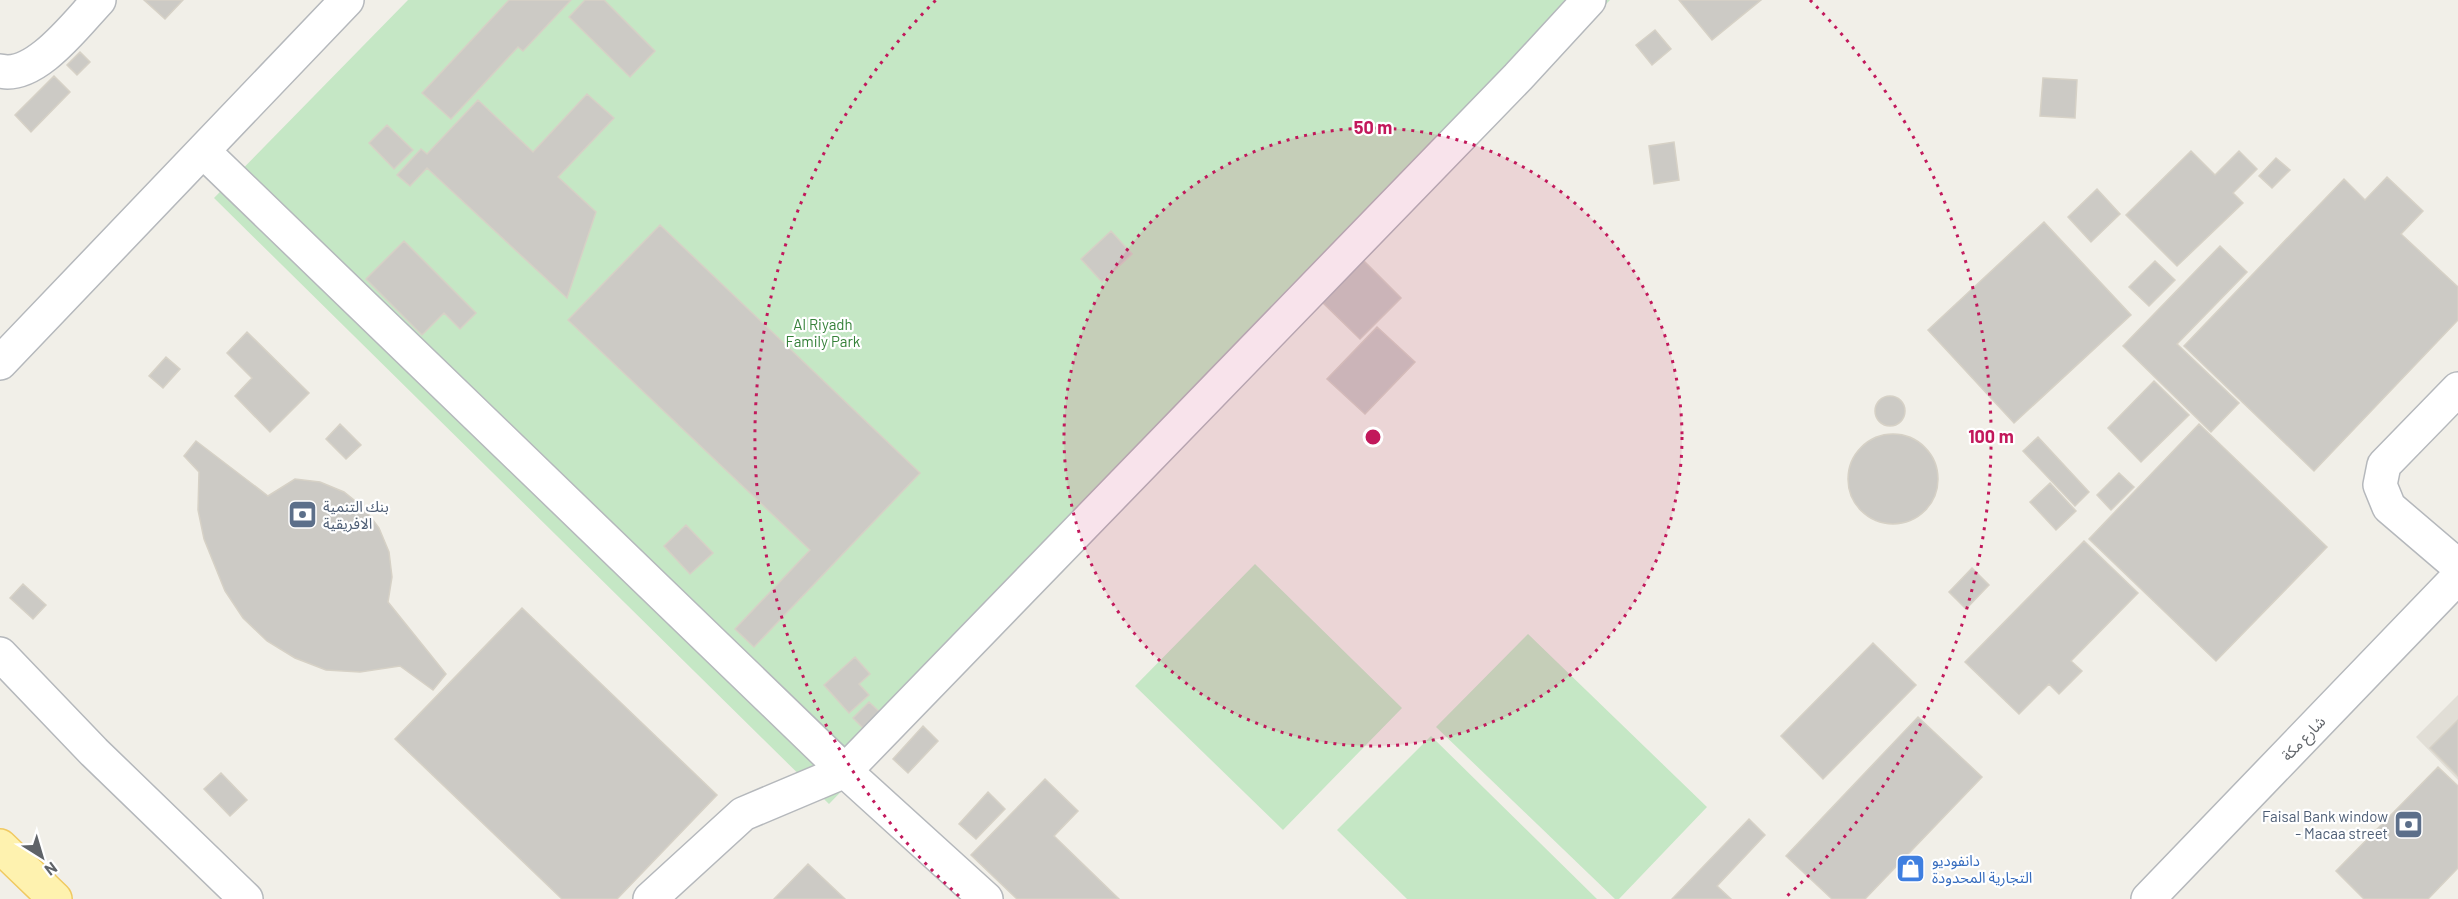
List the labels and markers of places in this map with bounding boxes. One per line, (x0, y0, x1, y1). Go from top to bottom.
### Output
centre of rings (1363, 427, 1383, 447)
place label: بنك التنمية الافريقية (323, 497, 389, 533)
bank icon: بنك التنمية الافريقية (286, 499, 318, 531)
place label: Faisal Bank window - Macaa street (2262, 807, 2388, 842)
bank icon: Faisal Bank window - Macaa street (2393, 809, 2425, 841)
place label: دانفوديو التجارية المحدودة (1932, 851, 2032, 887)
shop icon: دانفوديو التجارية المحدودة (1895, 853, 1927, 885)

